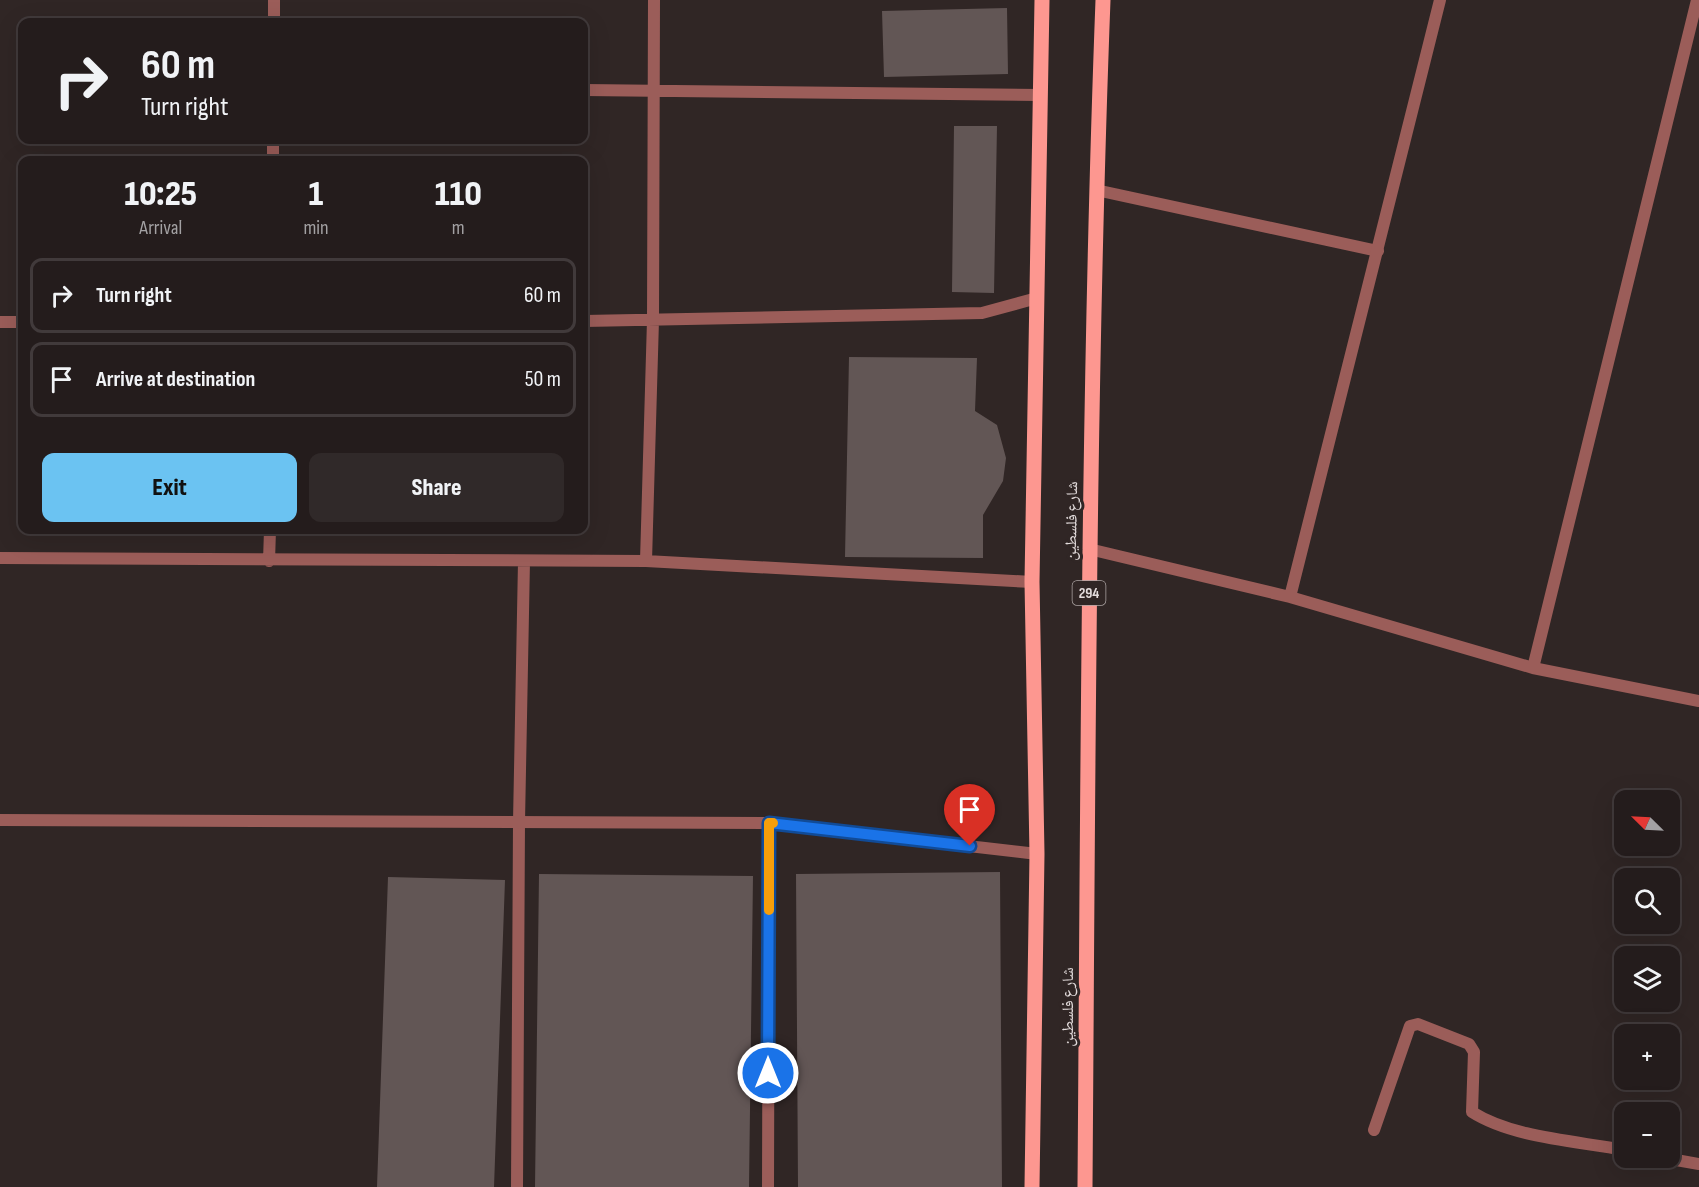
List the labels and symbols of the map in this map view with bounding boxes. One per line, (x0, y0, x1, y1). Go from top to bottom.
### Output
street label: شارع فلسطين (1062, 481, 1082, 561)
road number: 294 (1072, 581, 1106, 605)
pin (944, 784, 995, 846)
north arrow (1614, 790, 1680, 856)
street label: شارع فلسطين (1059, 967, 1078, 1047)
position arrow (736, 1041, 800, 1105)

